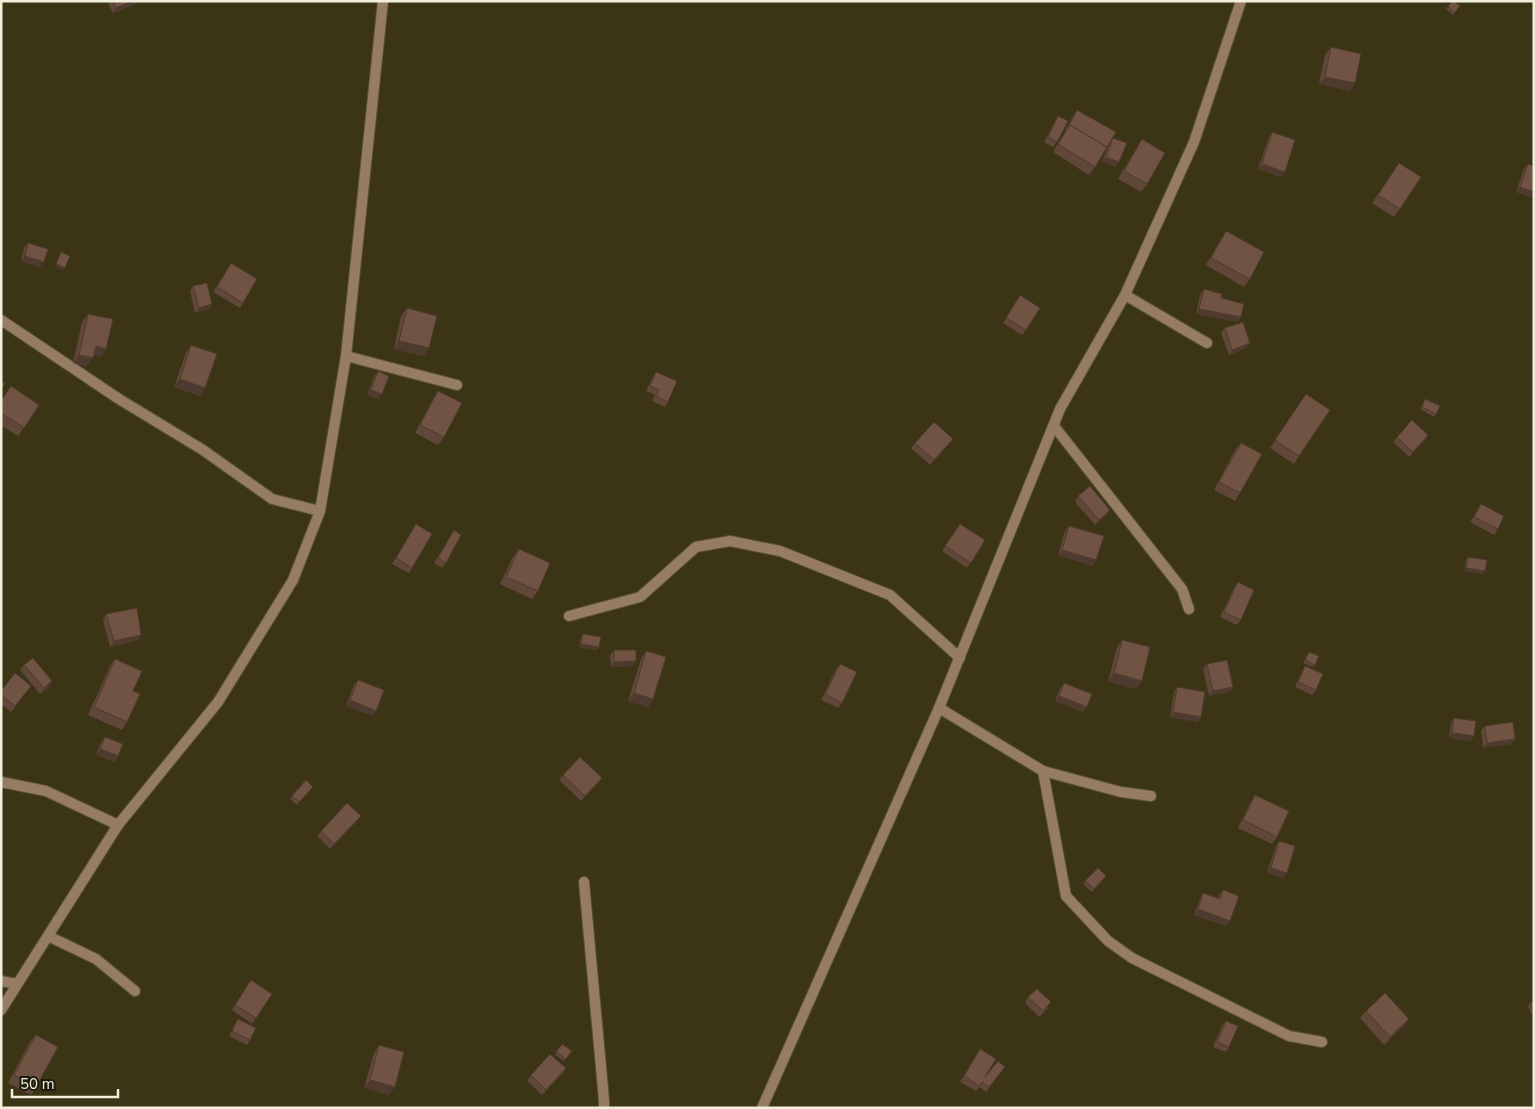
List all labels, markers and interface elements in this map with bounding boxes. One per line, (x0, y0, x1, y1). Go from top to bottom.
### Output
scale bar (12, 1066, 119, 1098)
text: 50 m (20, 1074, 55, 1094)

